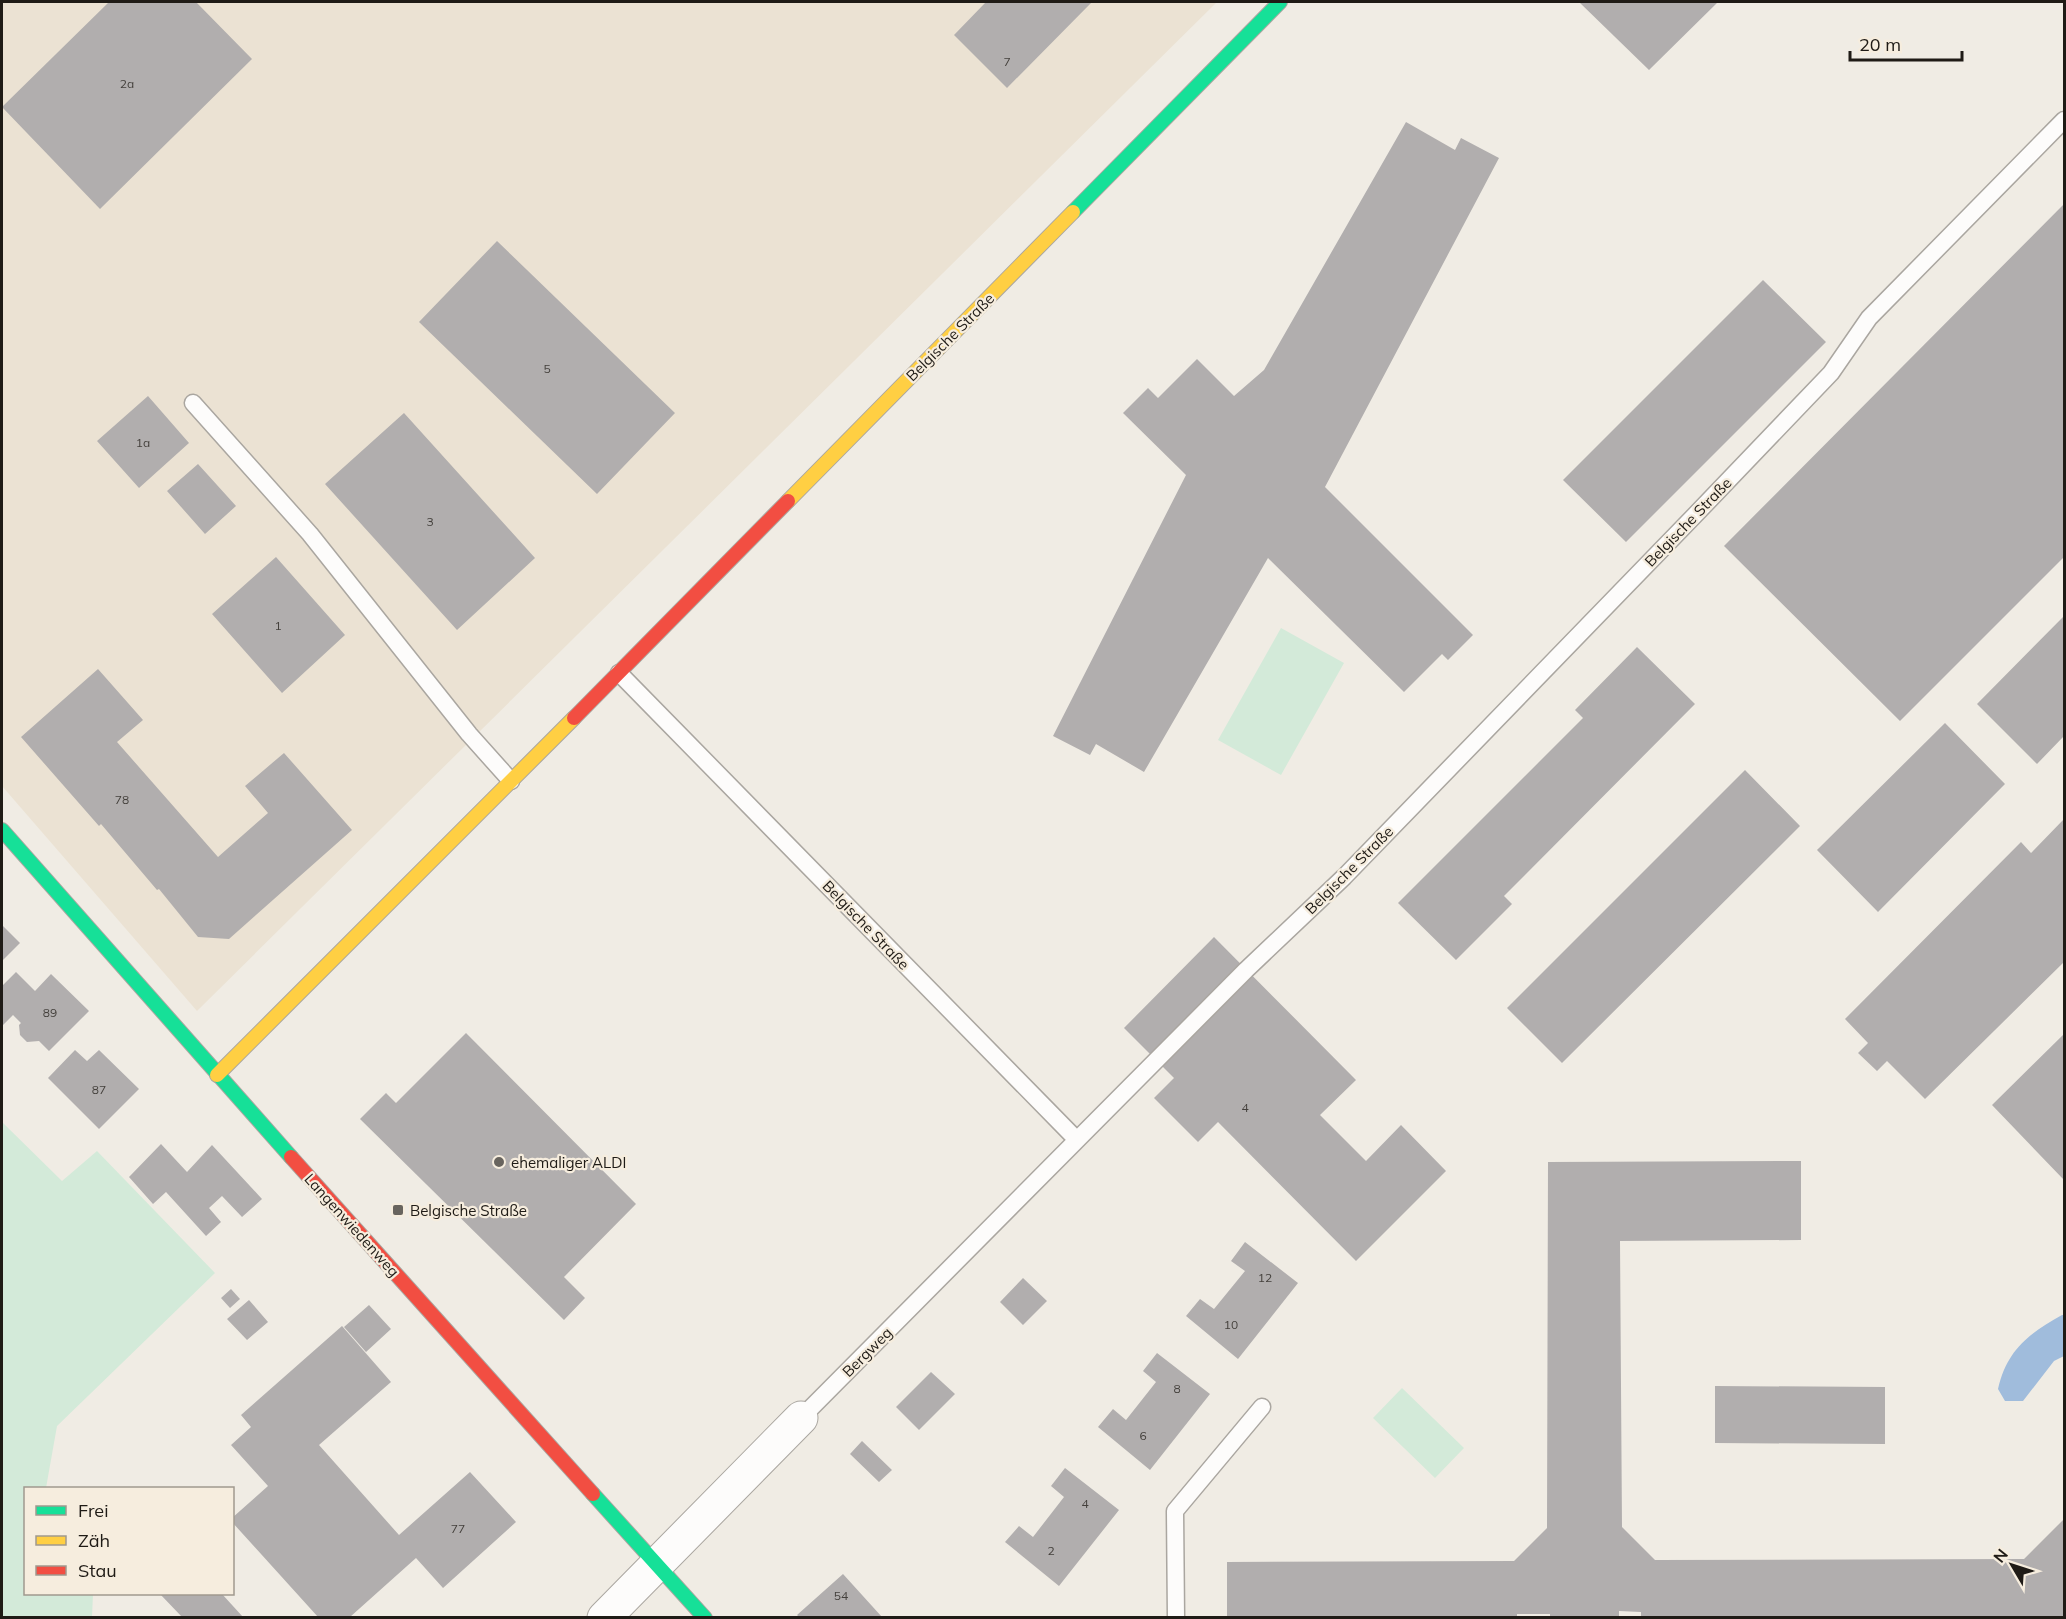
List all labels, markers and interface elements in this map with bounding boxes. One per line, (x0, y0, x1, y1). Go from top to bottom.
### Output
scale bar (1850, 24, 1962, 62)
text: 20 m (1859, 33, 1901, 56)
house number: 7 (1003, 54, 1011, 69)
house number: 2a (120, 76, 134, 91)
street label: Belgische Straße (902, 289, 998, 385)
house number: 5 (543, 361, 551, 376)
house number: 1a (136, 435, 150, 450)
street label: Belgische Straße (1641, 473, 1735, 571)
house number: 3 (426, 514, 434, 529)
house number: 1 (274, 618, 282, 633)
house number: 78 (115, 792, 129, 807)
street label: Belgische Straße (1301, 822, 1397, 918)
street label: Belgische Straße (819, 876, 913, 974)
house number: 89 (43, 1005, 57, 1020)
house number: 87 (92, 1082, 106, 1097)
house number: 4 (1241, 1100, 1249, 1115)
place label: ehemaliger ALDI (511, 1153, 626, 1172)
marker: ehemaliger ALDI (492, 1155, 506, 1169)
street label: Langenwiedenweg (301, 1169, 403, 1281)
place label: Belgische Straße (410, 1201, 527, 1220)
marker: Belgische Straße (391, 1203, 405, 1217)
house number: 12 (1258, 1270, 1272, 1285)
house number: 10 (1224, 1317, 1238, 1332)
street label: Bergweg (838, 1323, 896, 1381)
house number: 8 (1173, 1381, 1181, 1396)
house number: 6 (1139, 1428, 1147, 1443)
legend (24, 1487, 234, 1595)
house number: 4 (1081, 1496, 1089, 1511)
text: Frei (78, 1499, 108, 1522)
house number: 77 (451, 1521, 465, 1536)
text: Zäh (78, 1529, 110, 1552)
north arrow (1982, 1535, 2042, 1595)
house number: 2 (1047, 1543, 1055, 1558)
text: N (1989, 1545, 2012, 1567)
text: Stau (78, 1559, 117, 1582)
house number: 54 (834, 1588, 848, 1603)

